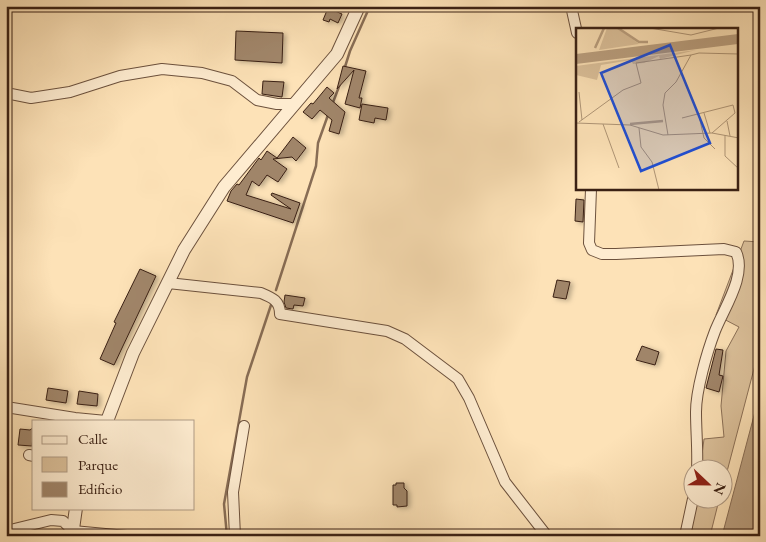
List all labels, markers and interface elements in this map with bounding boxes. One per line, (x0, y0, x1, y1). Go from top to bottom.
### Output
inset map (576, 28, 738, 190)
legend (32, 420, 195, 510)
text: Calle (78, 429, 108, 448)
text: Parque (78, 455, 118, 474)
north arrow (684, 460, 734, 510)
text: Edificio (78, 479, 122, 498)
text: N (709, 480, 731, 498)

